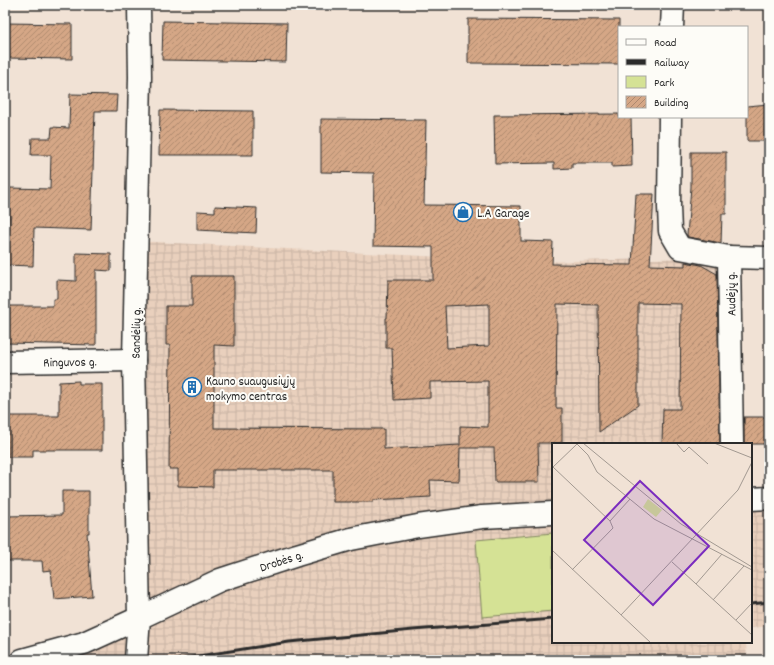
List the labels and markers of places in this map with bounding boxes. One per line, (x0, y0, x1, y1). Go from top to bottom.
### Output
shop icon: L.A Garage (452, 201, 474, 223)
place label: L.A Garage (477, 205, 530, 224)
place label: Kauno suaugusiųjų mokymo centras (206, 373, 295, 407)
building icon: Kauno suaugusiųjų mokymo centras (181, 376, 203, 398)

